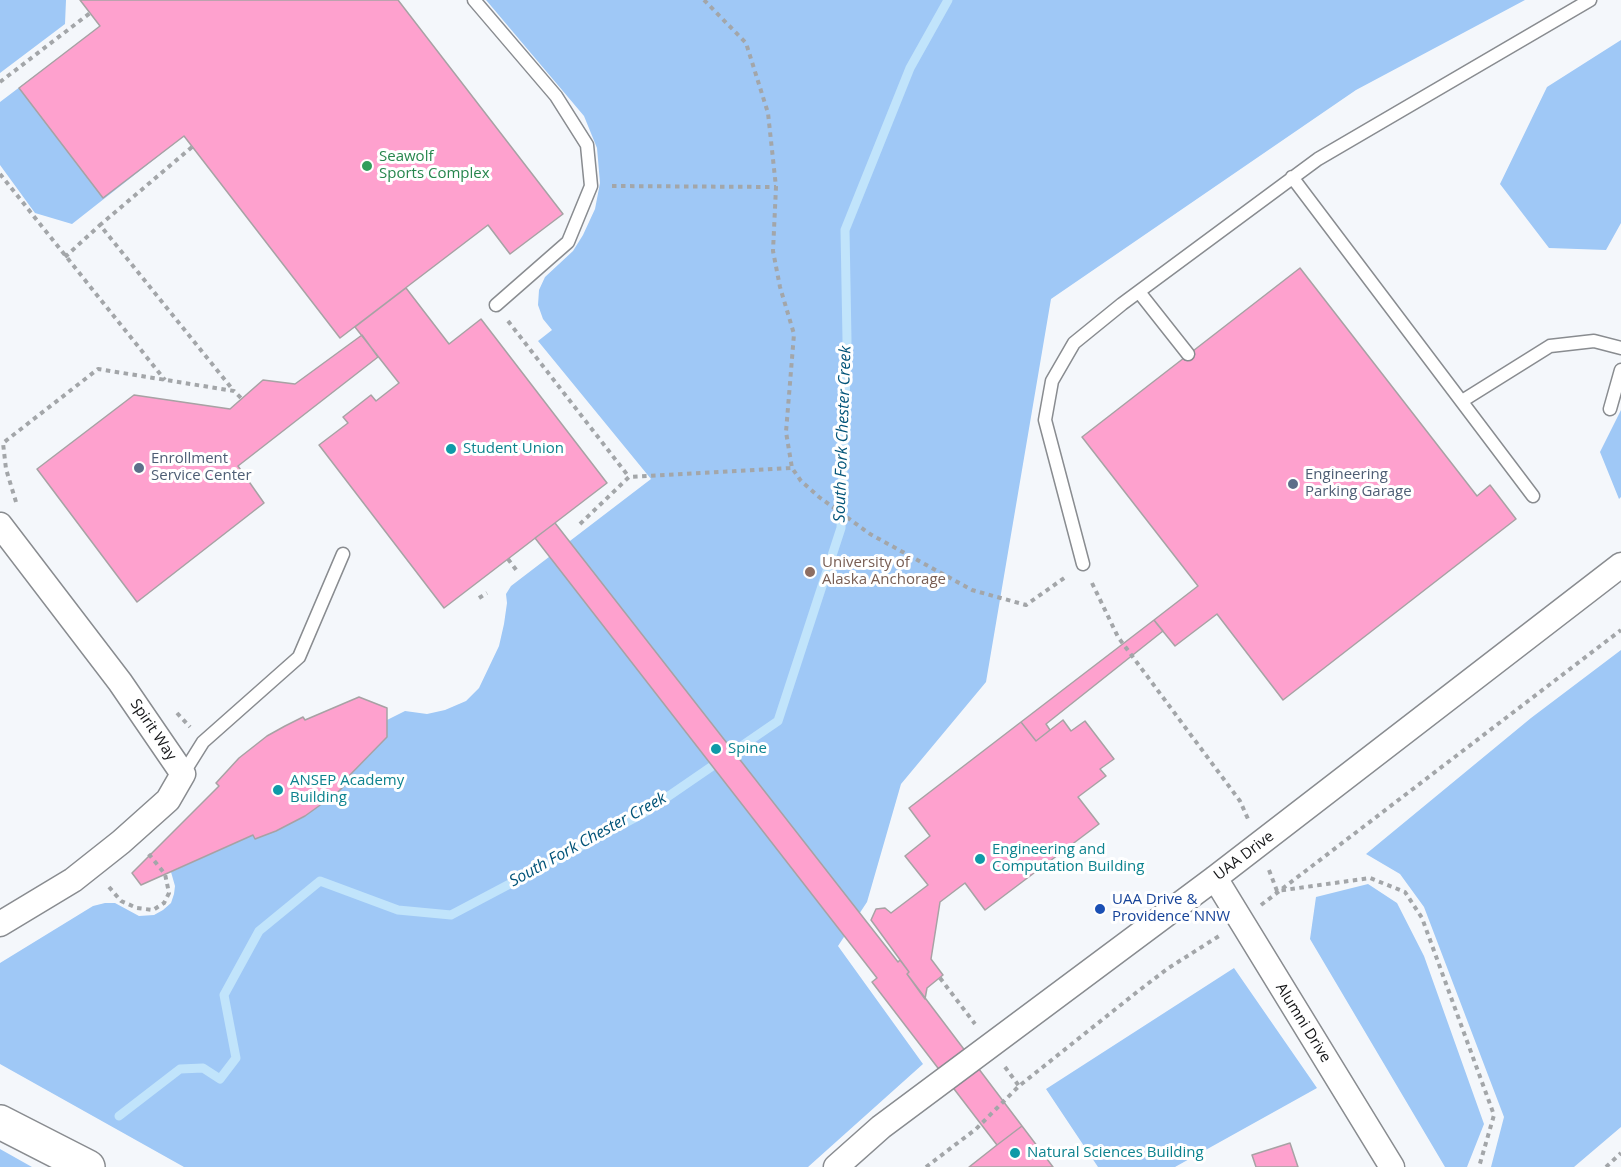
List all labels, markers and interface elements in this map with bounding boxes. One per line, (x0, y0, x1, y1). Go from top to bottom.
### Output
place label: Seawolf Sports Complex (379, 148, 490, 183)
marker: Seawolf Sports Complex (360, 159, 374, 173)
water label: South Fork Chester Creek (830, 345, 856, 523)
place label: Student Union (463, 440, 564, 458)
marker: Student Union (444, 442, 458, 456)
place label: Enrollment Service Center (151, 450, 252, 485)
marker: Enrollment Service Center (132, 461, 146, 475)
place label: Engineering Parking Garage (1305, 466, 1412, 501)
marker: Engineering Parking Garage (1286, 477, 1300, 491)
place label: University of Alaska Anchorage (822, 554, 946, 589)
marker: University of Alaska Anchorage (803, 565, 817, 579)
street label: Spirit Way (126, 696, 180, 764)
place label: Spine (728, 740, 767, 758)
marker: Spine (709, 742, 723, 756)
place label: ANSEP Academy Building (290, 772, 404, 807)
marker: ANSEP Academy Building (271, 783, 285, 797)
water label: South Fork Chester Creek (506, 789, 670, 891)
street label: UAA Drive (1210, 828, 1278, 884)
place label: Engineering and Computation Building (992, 841, 1144, 876)
marker: Engineering and Computation Building (973, 852, 987, 866)
place label: UAA Drive & Providence NNW (1112, 891, 1230, 926)
marker: UAA Drive & Providence NNW (1093, 902, 1107, 916)
street label: Alumni Drive (1272, 980, 1334, 1066)
place label: Natural Sciences Building (1027, 1144, 1204, 1162)
marker: Natural Sciences Building (1008, 1146, 1022, 1160)

